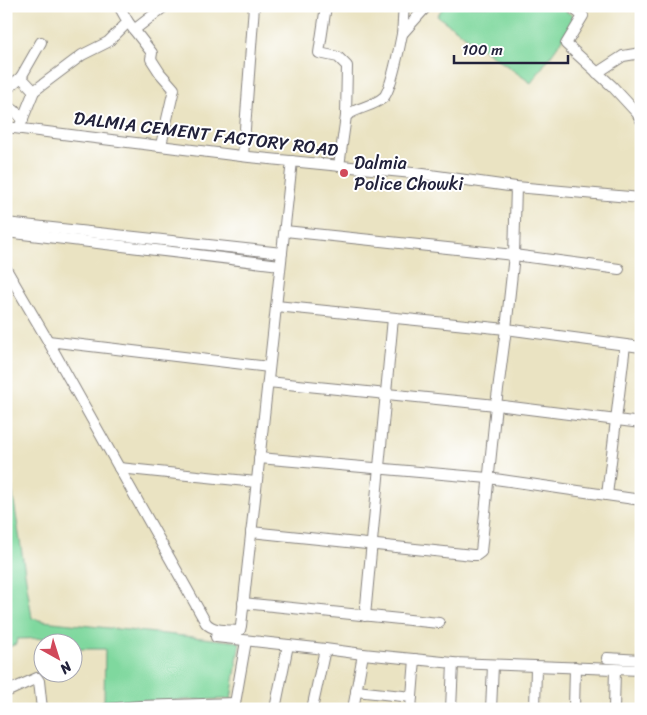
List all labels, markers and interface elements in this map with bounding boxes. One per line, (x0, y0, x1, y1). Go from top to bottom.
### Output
scale bar (454, 32, 568, 64)
text: 100 m (462, 37, 503, 63)
street label: DALMIA CEMENT FACTORY ROAD (72, 102, 340, 166)
place label: Dalmia Police Chowki (354, 147, 464, 200)
marker: Dalmia Police Chowki (338, 167, 350, 179)
north arrow (32, 632, 82, 682)
text: N (54, 654, 78, 681)

